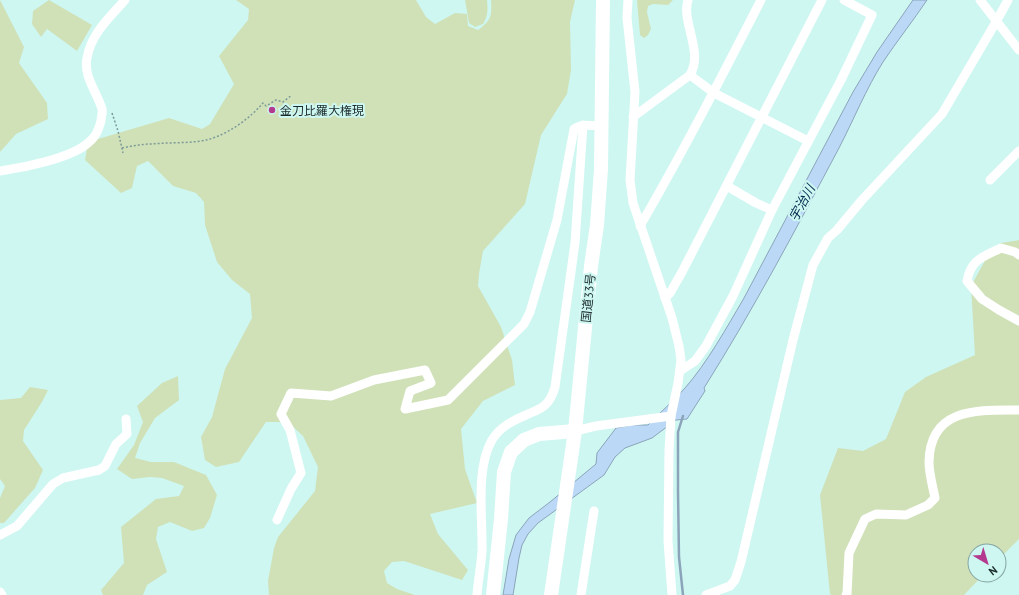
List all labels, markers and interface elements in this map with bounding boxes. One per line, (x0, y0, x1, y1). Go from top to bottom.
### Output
place label: 金刀比羅大権現 (280, 103, 364, 118)
marker: 金刀比羅大権現 (267, 105, 277, 115)
water label: 宇治川 (785, 180, 820, 224)
street label: 国道33号 (578, 273, 598, 323)
north arrow (967, 543, 1007, 583)
text: N (986, 563, 1000, 579)

